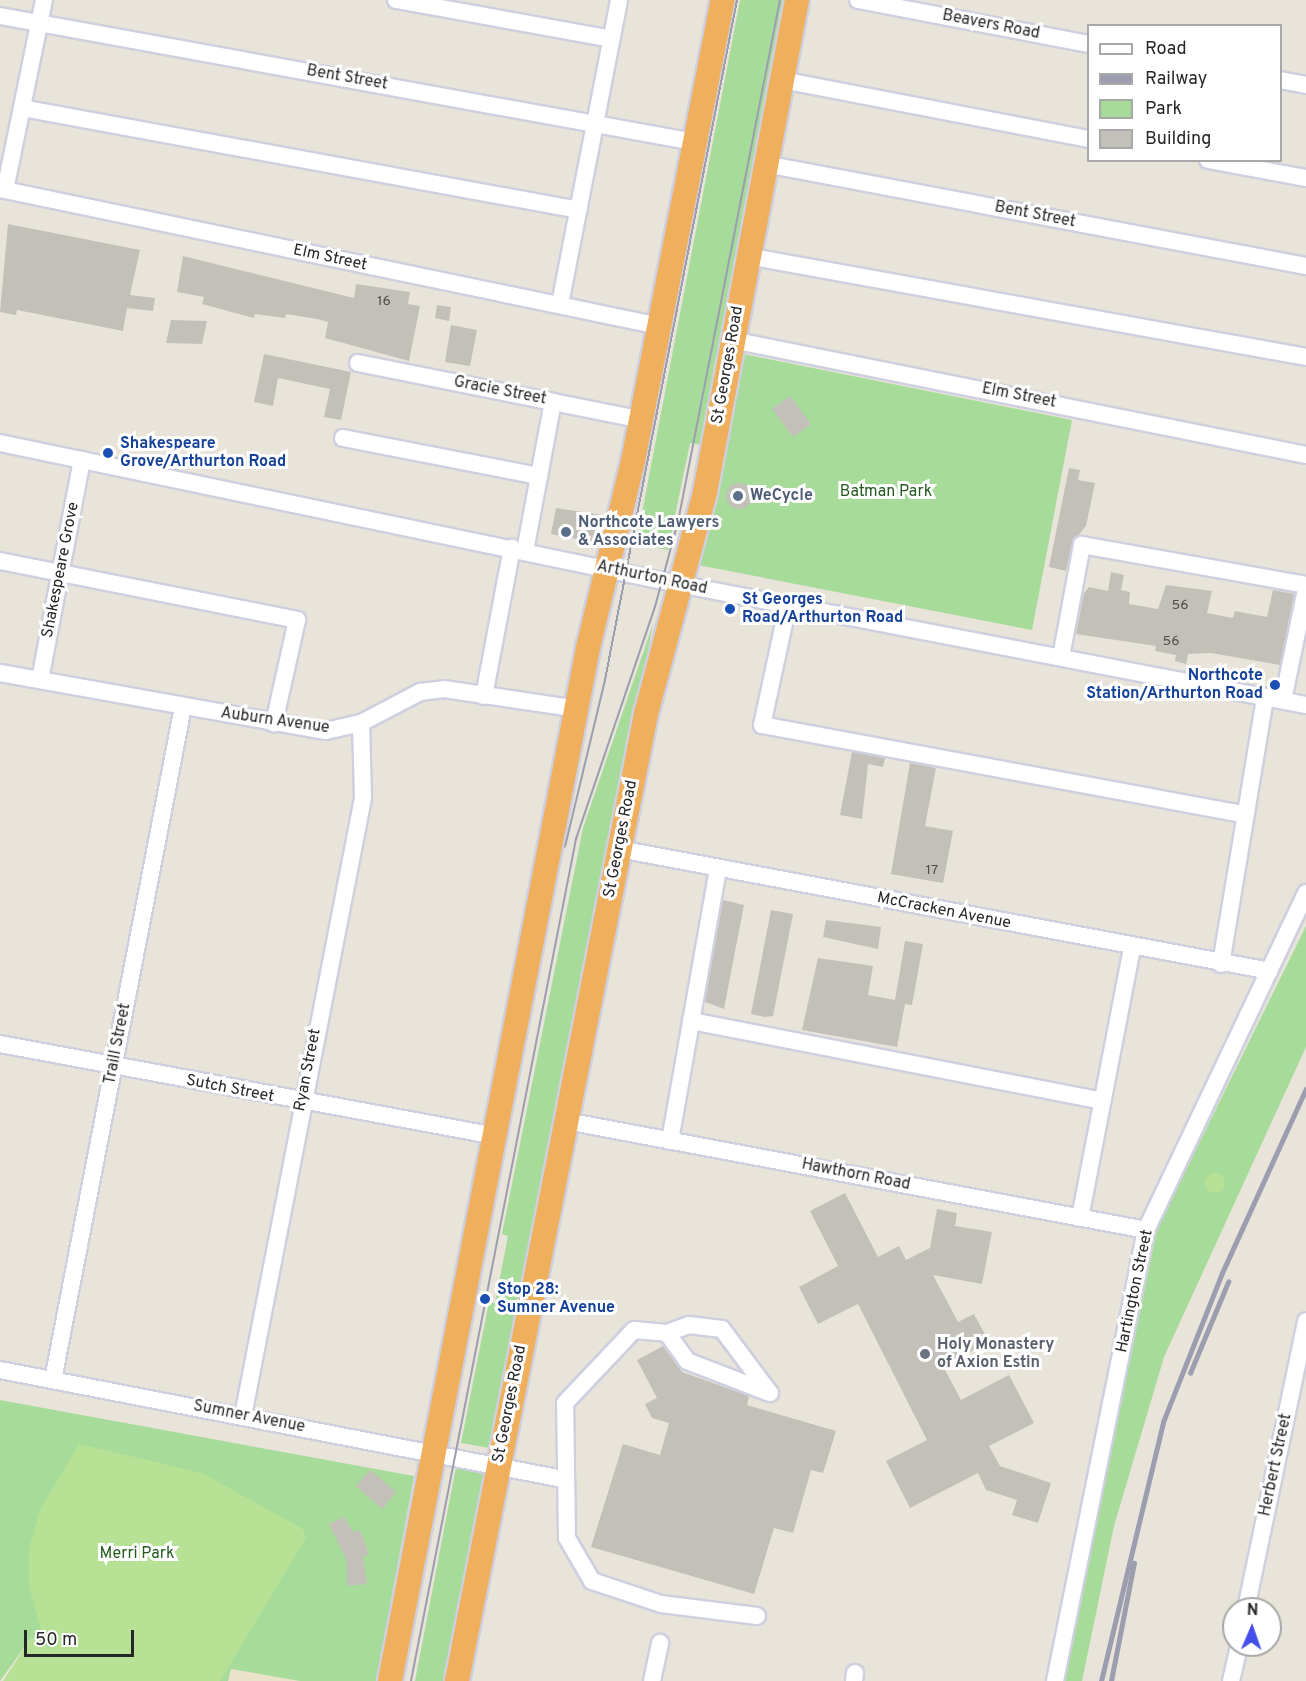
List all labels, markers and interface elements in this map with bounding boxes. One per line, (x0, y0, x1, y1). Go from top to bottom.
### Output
street label: Beavers Road (941, 6, 1041, 44)
legend (1087, 24, 1282, 162)
text: Road (1145, 38, 1187, 61)
street label: Bent Street (305, 61, 389, 95)
text: Railway (1145, 68, 1207, 91)
text: Park (1145, 98, 1182, 121)
text: Building (1145, 128, 1211, 151)
street label: Bent Street (993, 198, 1077, 232)
street label: Elm Street (291, 241, 369, 275)
house number: 16 (377, 294, 391, 310)
street label: St Georges Road (708, 304, 748, 426)
street label: Gracie Street (452, 373, 548, 409)
street label: Elm Street (980, 379, 1058, 413)
place label: Shakespeare Grove/Arthurton Road (120, 434, 286, 472)
marker: Shakespeare Grove/Arthurton Road (101, 446, 115, 460)
park label: Batman Park (840, 482, 932, 502)
place label: WeCycle (750, 486, 813, 506)
marker: WeCycle (731, 489, 745, 503)
street label: Shakespeare Grove (38, 500, 84, 640)
place label: Northcote Lawyers & Associates (578, 513, 719, 551)
marker: Northcote Lawyers & Associates (559, 525, 573, 539)
street label: Arthurton Road (595, 557, 709, 599)
place label: St Georges Road/Arthurton Road (742, 590, 903, 628)
house number: 56 (1171, 598, 1189, 614)
marker: St Georges Road/Arthurton Road (723, 602, 737, 616)
house number: 56 (1162, 634, 1180, 650)
place label: Northcote Station/Arthurton Road (1086, 666, 1263, 704)
marker: Northcote Station/Arthurton Road (1268, 678, 1282, 692)
street label: Auburn Avenue (219, 704, 331, 738)
street label: St Georges Road (600, 779, 642, 899)
house number: 17 (926, 863, 938, 879)
street label: McCracken Avenue (875, 889, 1013, 933)
street label: Traill Street (101, 1002, 135, 1086)
street label: Ryan Street (291, 1027, 325, 1113)
street label: Sutch Street (184, 1071, 276, 1107)
street label: Hawthorn Road (800, 1155, 912, 1195)
street label: Hartington Street (1113, 1228, 1157, 1354)
place label: Stop 28: Sumner Avenue (497, 1280, 616, 1318)
marker: Stop 28: Sumner Avenue (478, 1292, 492, 1306)
place label: Holy Monastery of Axion Estin (937, 1335, 1054, 1373)
street label: St Georges Road (489, 1344, 531, 1464)
marker: Holy Monastery of Axion Estin (918, 1347, 932, 1361)
street label: Sumner Avenue (191, 1397, 307, 1437)
street label: Herbert Street (1256, 1412, 1296, 1518)
park label: Merri Park (100, 1544, 174, 1564)
north arrow (1222, 1597, 1282, 1657)
text: N (1246, 1601, 1259, 1621)
scale bar (27, 1618, 136, 1656)
text: 50 m (35, 1629, 77, 1652)

